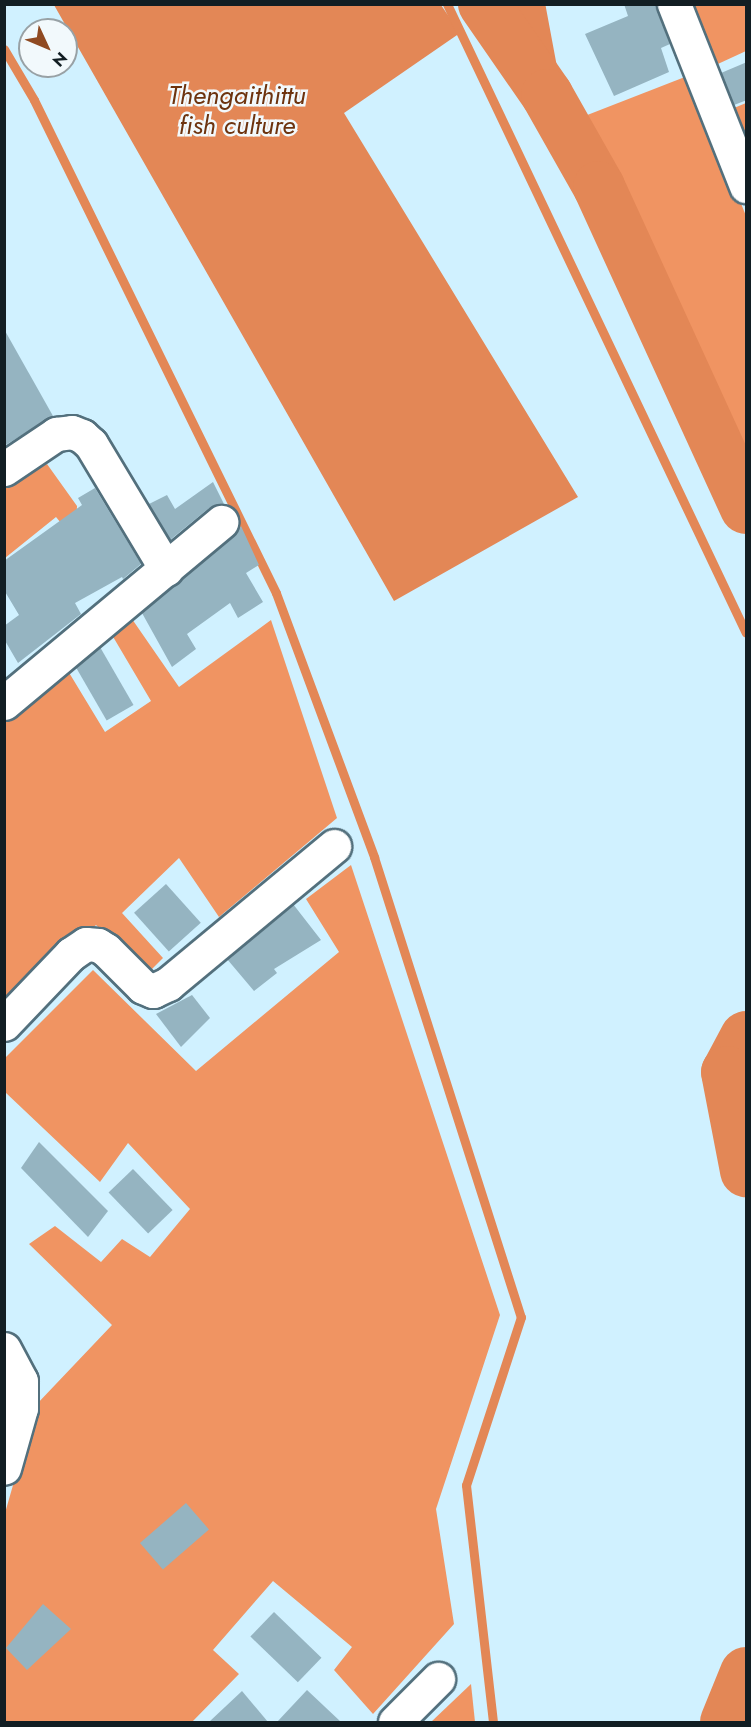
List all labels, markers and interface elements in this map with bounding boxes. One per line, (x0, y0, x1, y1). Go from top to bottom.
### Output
north arrow (18, 18, 78, 78)
text: N (47, 47, 73, 72)
water label: Thengaithittu fish culture (168, 80, 306, 142)

